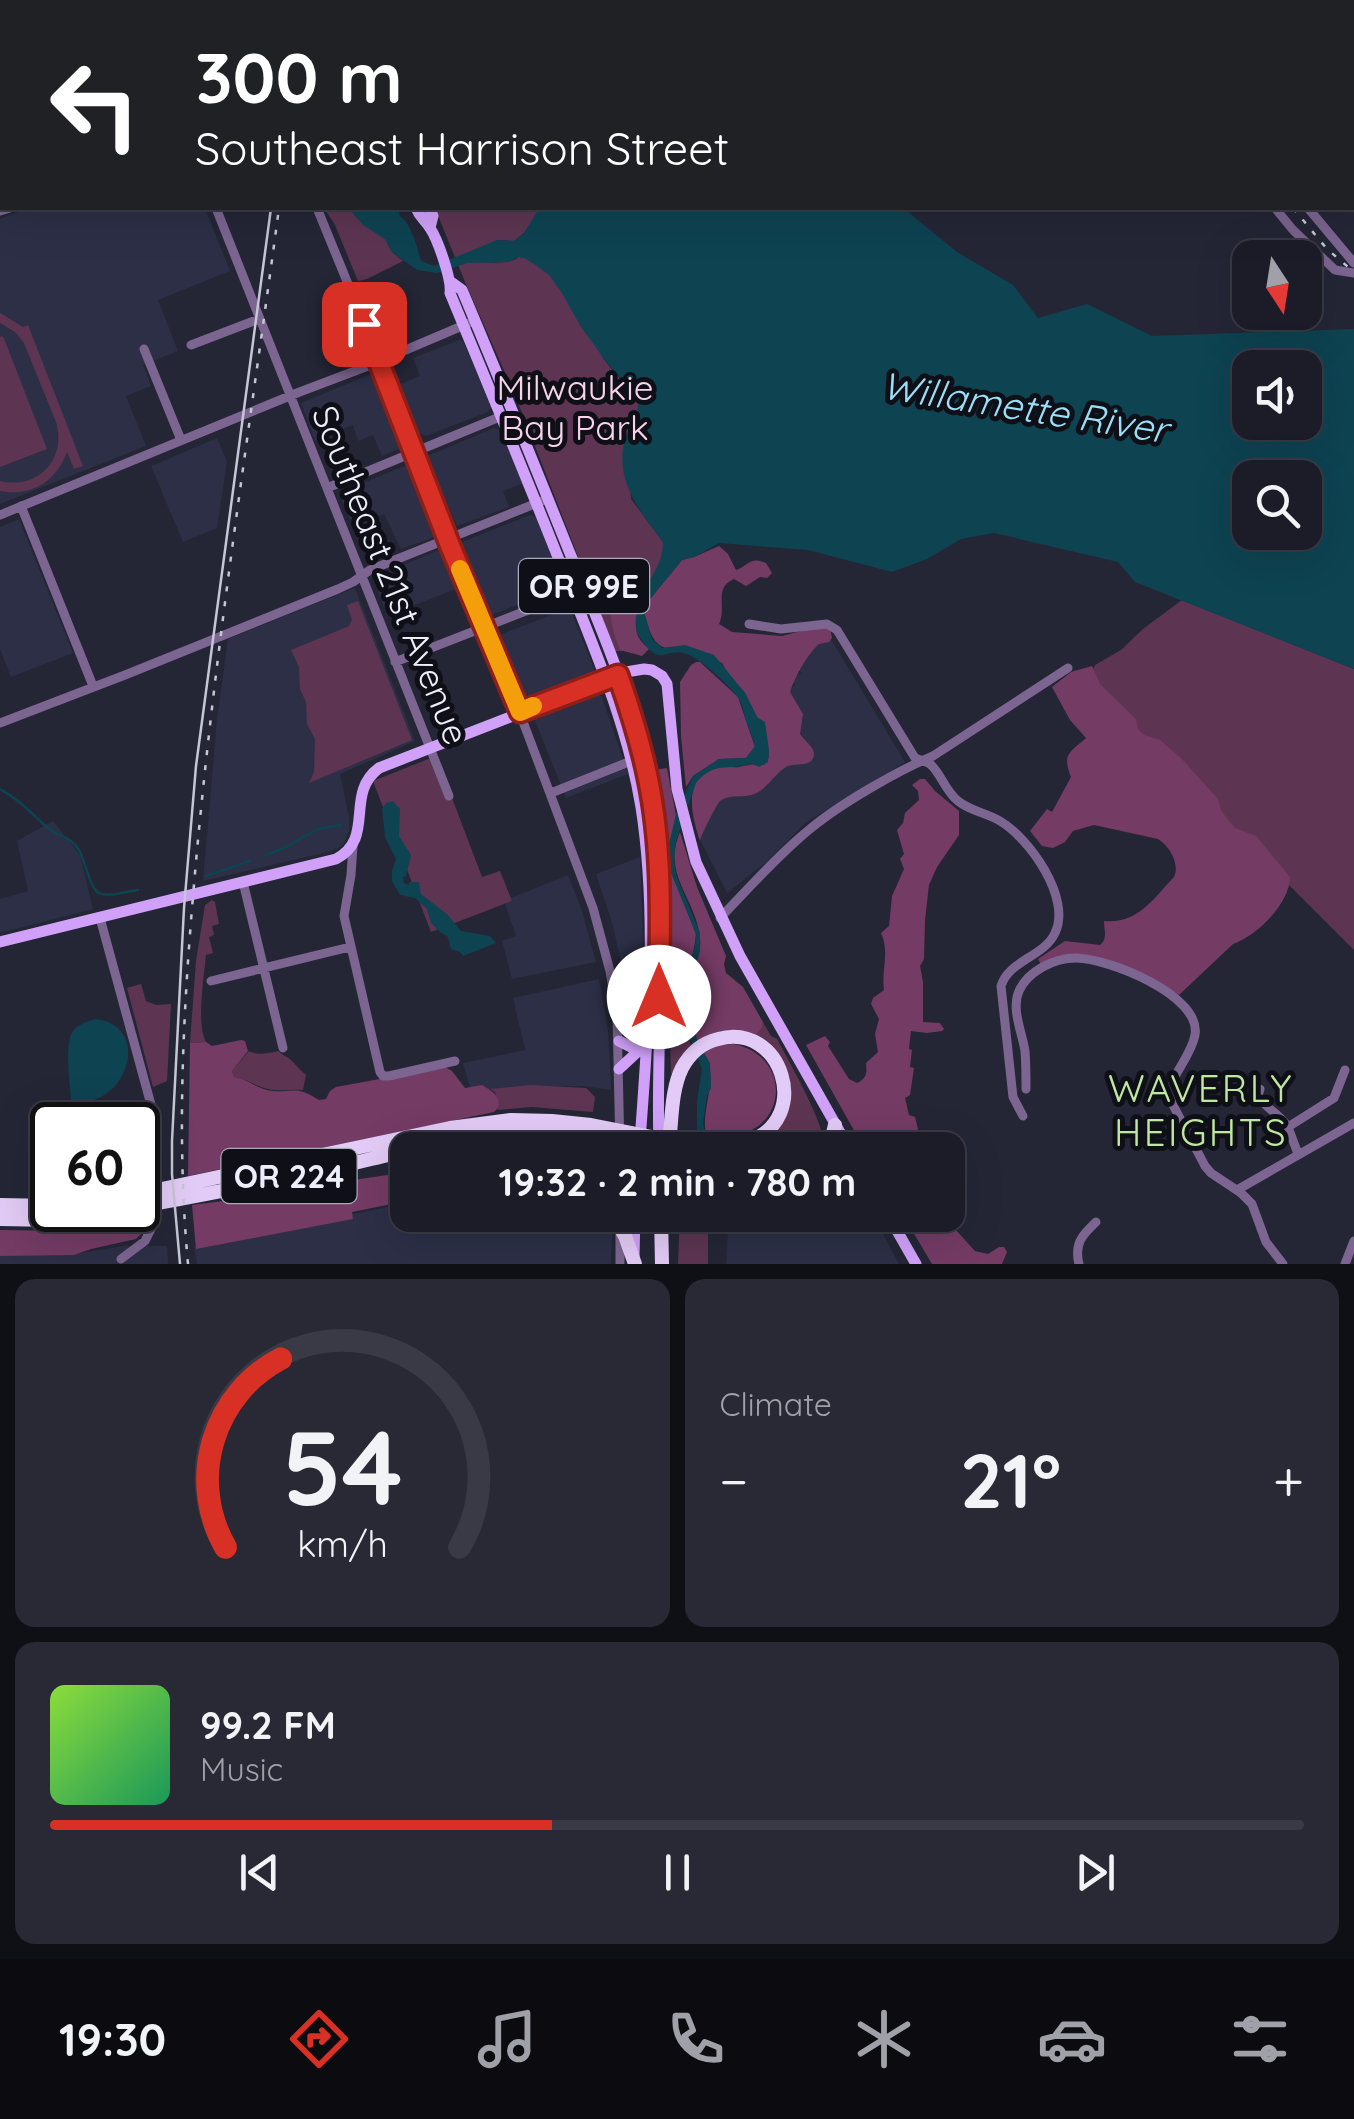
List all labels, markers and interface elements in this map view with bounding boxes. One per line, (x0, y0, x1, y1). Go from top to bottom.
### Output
text: 300 m (195, 33, 403, 121)
icon: left (30, 40, 160, 170)
text: Southeast Harrison Street (195, 120, 729, 176)
north arrow (1232, 240, 1322, 330)
map controls (1232, 240, 1322, 550)
pin (322, 282, 407, 367)
icon: arrive (337, 297, 392, 352)
button: sound (1232, 350, 1322, 440)
water label: Willamette River (879, 361, 1176, 454)
park label: Milwaukie Bay Park (496, 365, 654, 449)
street label: Southeast 21st Avenue (303, 399, 479, 751)
button: search (1232, 460, 1322, 550)
road number: OR 99E (519, 559, 649, 613)
position arrow (607, 945, 711, 1049)
district label: WAVERLY HEIGHTS (1108, 1064, 1294, 1156)
speed limit sign: 60 (30, 1102, 160, 1232)
road number: OR 224 (222, 1149, 356, 1203)
text: 19:32 · 2 min · 780 m (499, 1158, 856, 1206)
text: Climate (720, 1384, 832, 1424)
text: 54 (282, 1401, 403, 1531)
text: 21° (960, 1433, 1061, 1527)
text: − (720, 1446, 748, 1515)
text: + (1273, 1446, 1304, 1515)
text: km/h (297, 1521, 388, 1566)
text: 99.2 FM (200, 1701, 336, 1749)
text: Music (200, 1749, 283, 1789)
icon: previous (232, 1845, 287, 1900)
icon: pause (650, 1845, 705, 1900)
icon: next (1068, 1845, 1123, 1900)
icon: directions (284, 2004, 354, 2074)
icon: music (472, 2004, 542, 2074)
icon: phone (661, 2004, 731, 2074)
icon: climate (849, 2004, 919, 2074)
icon: car (1037, 2004, 1107, 2074)
icon: filters (1225, 2004, 1295, 2074)
text: 19:30 (59, 2011, 166, 2067)

